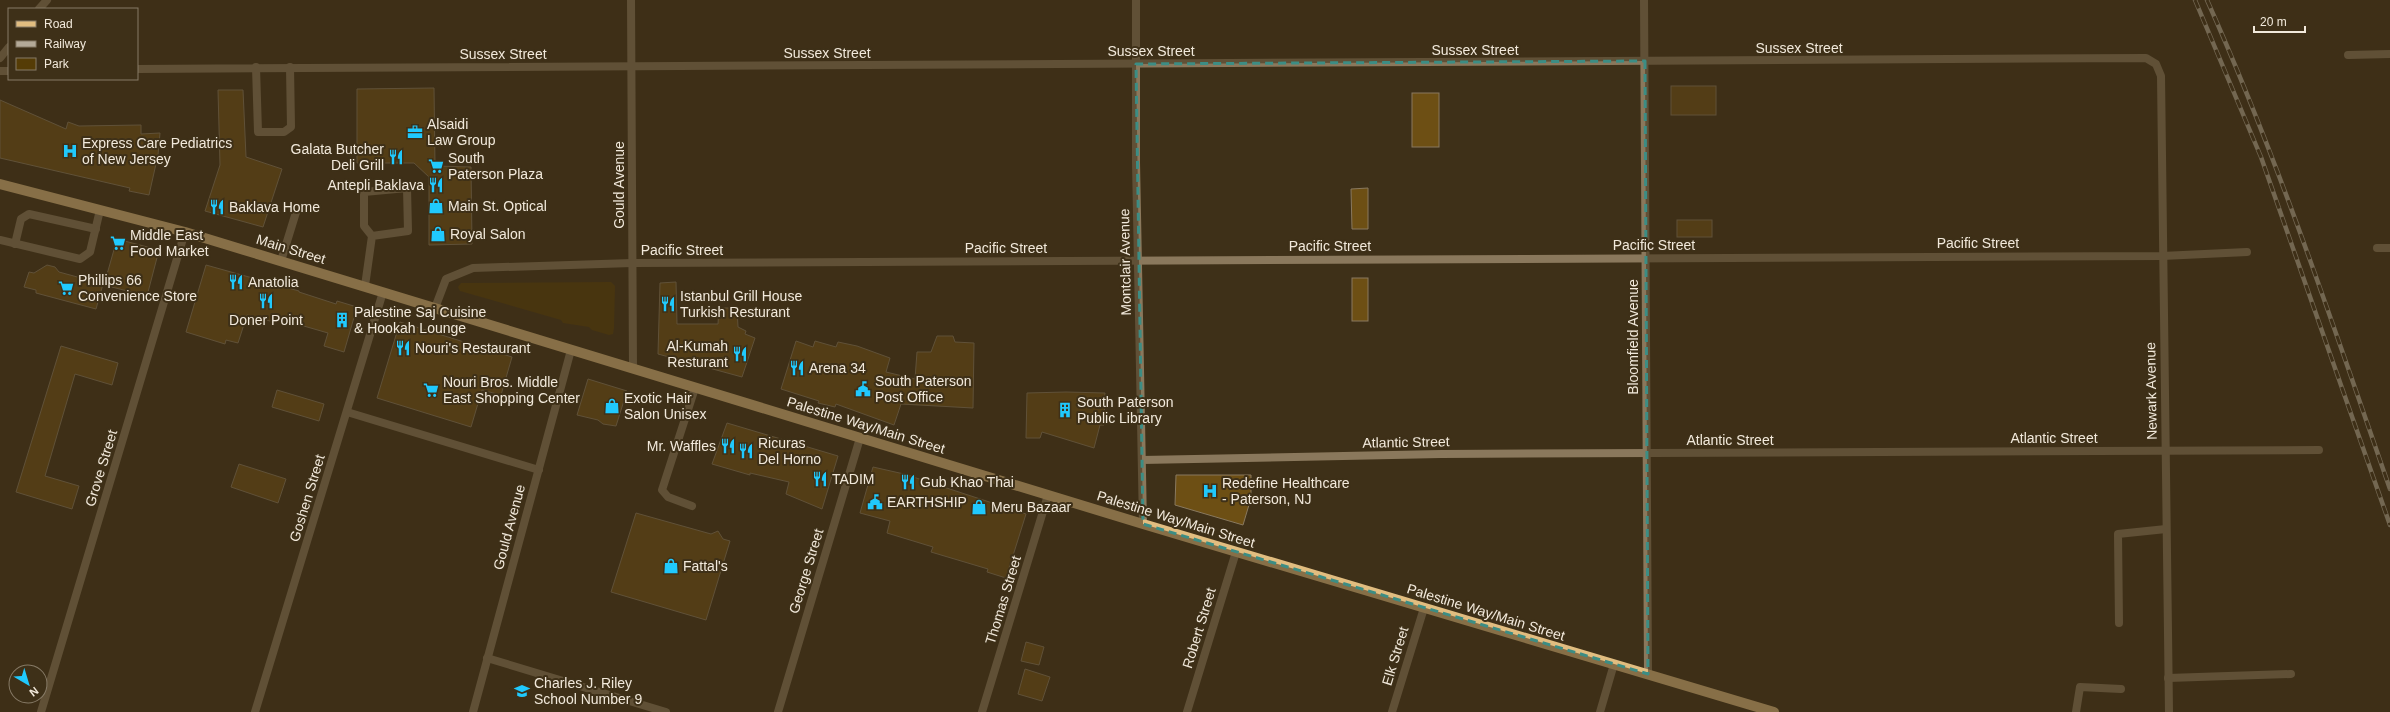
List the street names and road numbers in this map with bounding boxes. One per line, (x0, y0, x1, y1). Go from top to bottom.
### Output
street label: Sussex Street (1755, 40, 1843, 56)
street label: Sussex Street (1431, 42, 1519, 58)
street label: Sussex Street (1107, 43, 1195, 59)
street label: Sussex Street (783, 45, 871, 61)
street label: Sussex Street (459, 46, 547, 62)
street label: Gould Avenue (611, 141, 627, 229)
street label: Montclair Avenue (1116, 208, 1134, 316)
street label: Main Street (254, 231, 328, 267)
street label: Pacific Street (1937, 235, 2019, 251)
street label: Pacific Street (1613, 237, 1695, 253)
street label: Pacific Street (1289, 238, 1371, 254)
street label: Pacific Street (965, 240, 1047, 256)
street label: Pacific Street (641, 242, 723, 258)
street label: Bloomfield Avenue (1625, 279, 1641, 395)
street label: Newark Avenue (2142, 342, 2160, 440)
street label: Palestine Way/Main Street (785, 393, 947, 457)
street label: Grove Street (82, 428, 120, 508)
street label: Atlantic Street (2010, 430, 2098, 446)
street label: Atlantic Street (1686, 432, 1774, 448)
street label: Atlantic Street (1362, 433, 1450, 451)
street label: Goshen Street (286, 452, 328, 544)
street label: Gould Avenue (490, 482, 528, 571)
street label: Palestine Way/Main Street (1095, 487, 1257, 551)
street label: George Street (785, 527, 827, 615)
street label: Thomas Street (982, 554, 1024, 646)
street label: Palestine Way/Main Street (1405, 580, 1567, 644)
street label: Robert Street (1179, 586, 1219, 670)
street label: Elk Street (1378, 625, 1412, 687)

